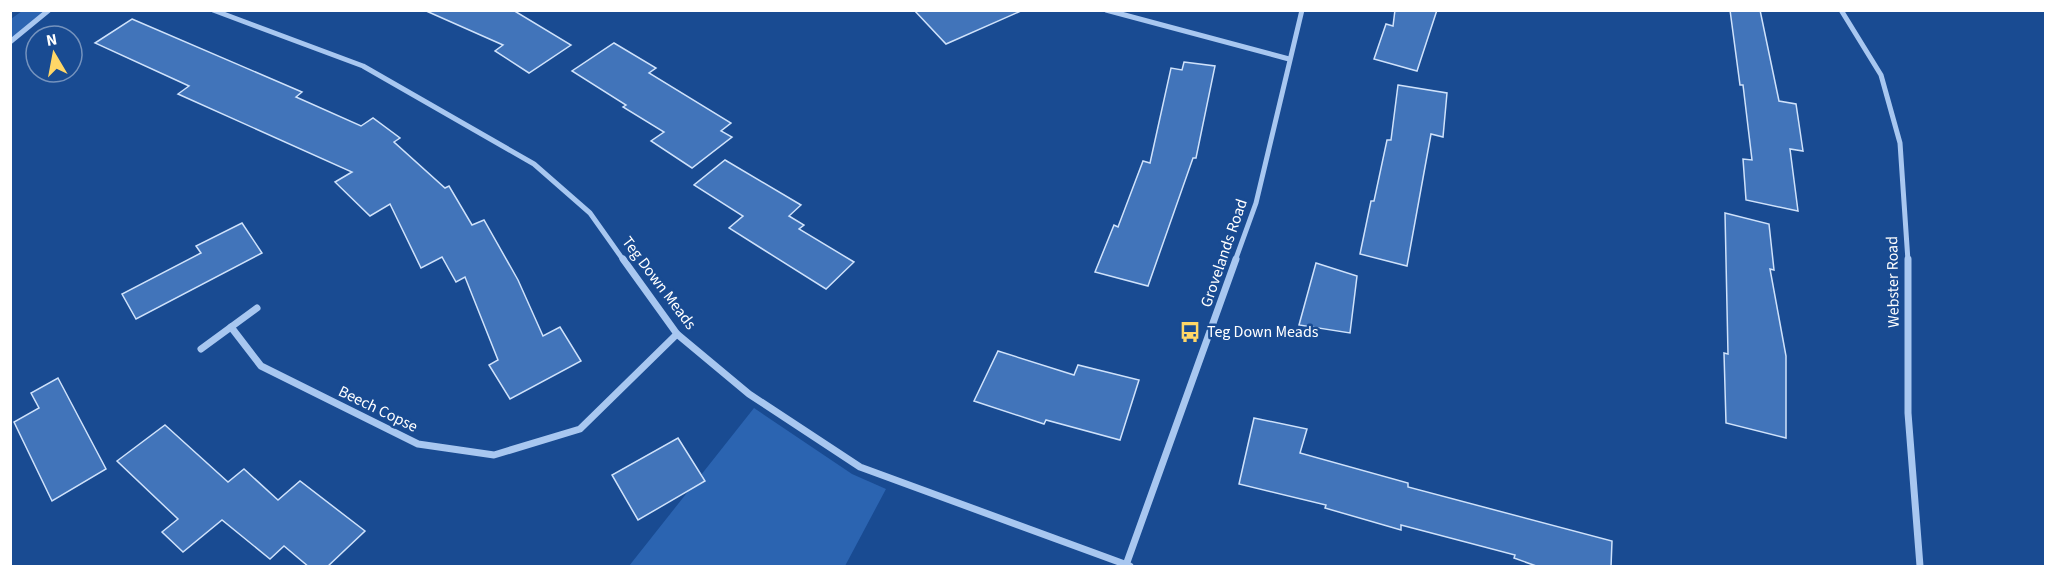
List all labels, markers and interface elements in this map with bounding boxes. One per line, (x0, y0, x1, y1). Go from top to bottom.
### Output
north arrow (24, 24, 84, 84)
text: N (44, 28, 59, 52)
street label: Grovelands Road (1195, 196, 1253, 310)
street label: Teg Down Meads (617, 232, 702, 334)
street label: Webster Road (1881, 236, 1905, 328)
bus stop icon: Teg Down Meads (1178, 320, 1202, 344)
place label: Teg Down Meads (1207, 321, 1319, 343)
street label: Beech Copse (335, 380, 421, 438)

